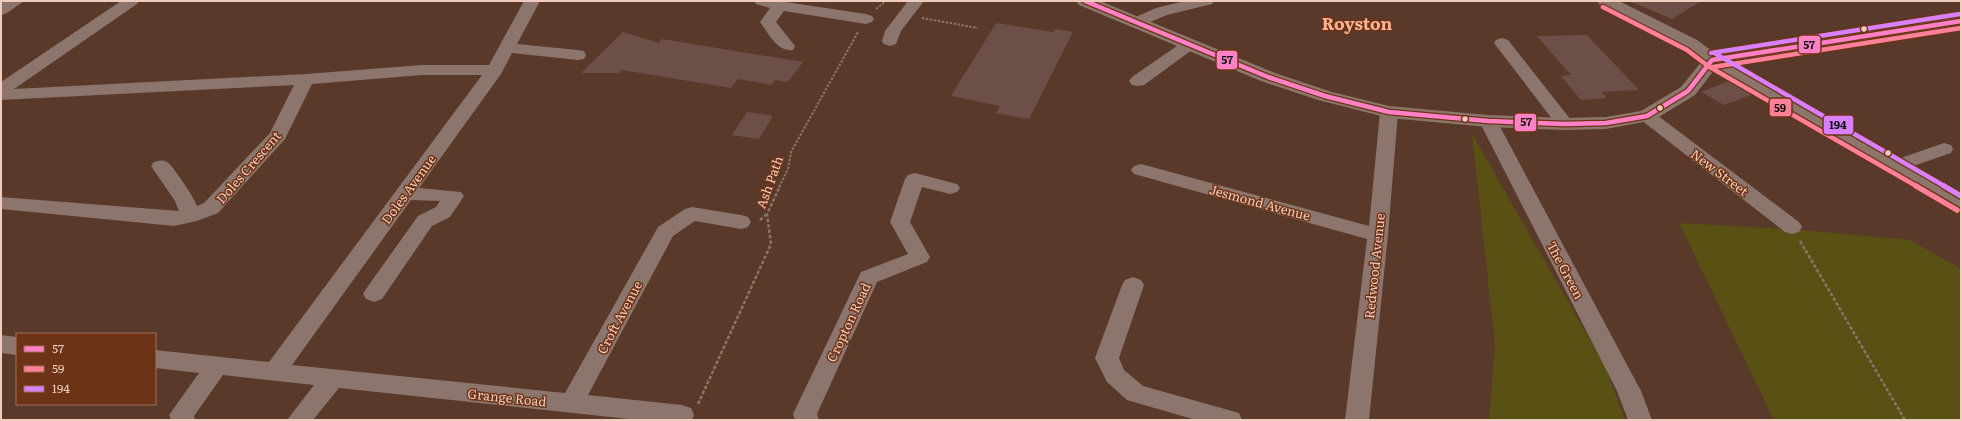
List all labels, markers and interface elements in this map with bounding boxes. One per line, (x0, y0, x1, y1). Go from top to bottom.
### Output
district label: Royston (1322, 10, 1392, 35)
unlabelled marker (1859, 24, 1869, 34)
line badge: 57 (1798, 35, 1821, 54)
text: 57 (1803, 36, 1815, 52)
line badge: 57 (1216, 50, 1238, 70)
text: 57 (1221, 51, 1233, 67)
line badge: 59 (1769, 98, 1792, 117)
text: 59 (1774, 99, 1786, 115)
unlabelled marker (1655, 103, 1665, 113)
line badge: 57 (1514, 113, 1537, 132)
text: 57 (1520, 113, 1532, 129)
unlabelled marker (1460, 114, 1470, 124)
line badge: 194 (1823, 115, 1854, 135)
text: 194 (1829, 116, 1847, 132)
street label: Doles Crescent (211, 126, 285, 207)
street label: New Street (1687, 144, 1753, 200)
unlabelled marker (1883, 148, 1893, 158)
street label: Doles Avenue (376, 150, 440, 228)
street label: Ash Path (751, 153, 787, 211)
street label: Jesmond Avenue (1207, 179, 1313, 225)
street label: Redwood Avenue (1359, 212, 1389, 320)
street label: The Green (1543, 238, 1589, 303)
street label: Croft Avenue (592, 277, 646, 357)
street label: Cropton Road (821, 279, 875, 365)
legend (16, 333, 156, 405)
text: 57 (52, 339, 64, 357)
text: 59 (52, 359, 64, 377)
text: 194 (52, 379, 70, 397)
street label: Grange Road (467, 383, 547, 411)

